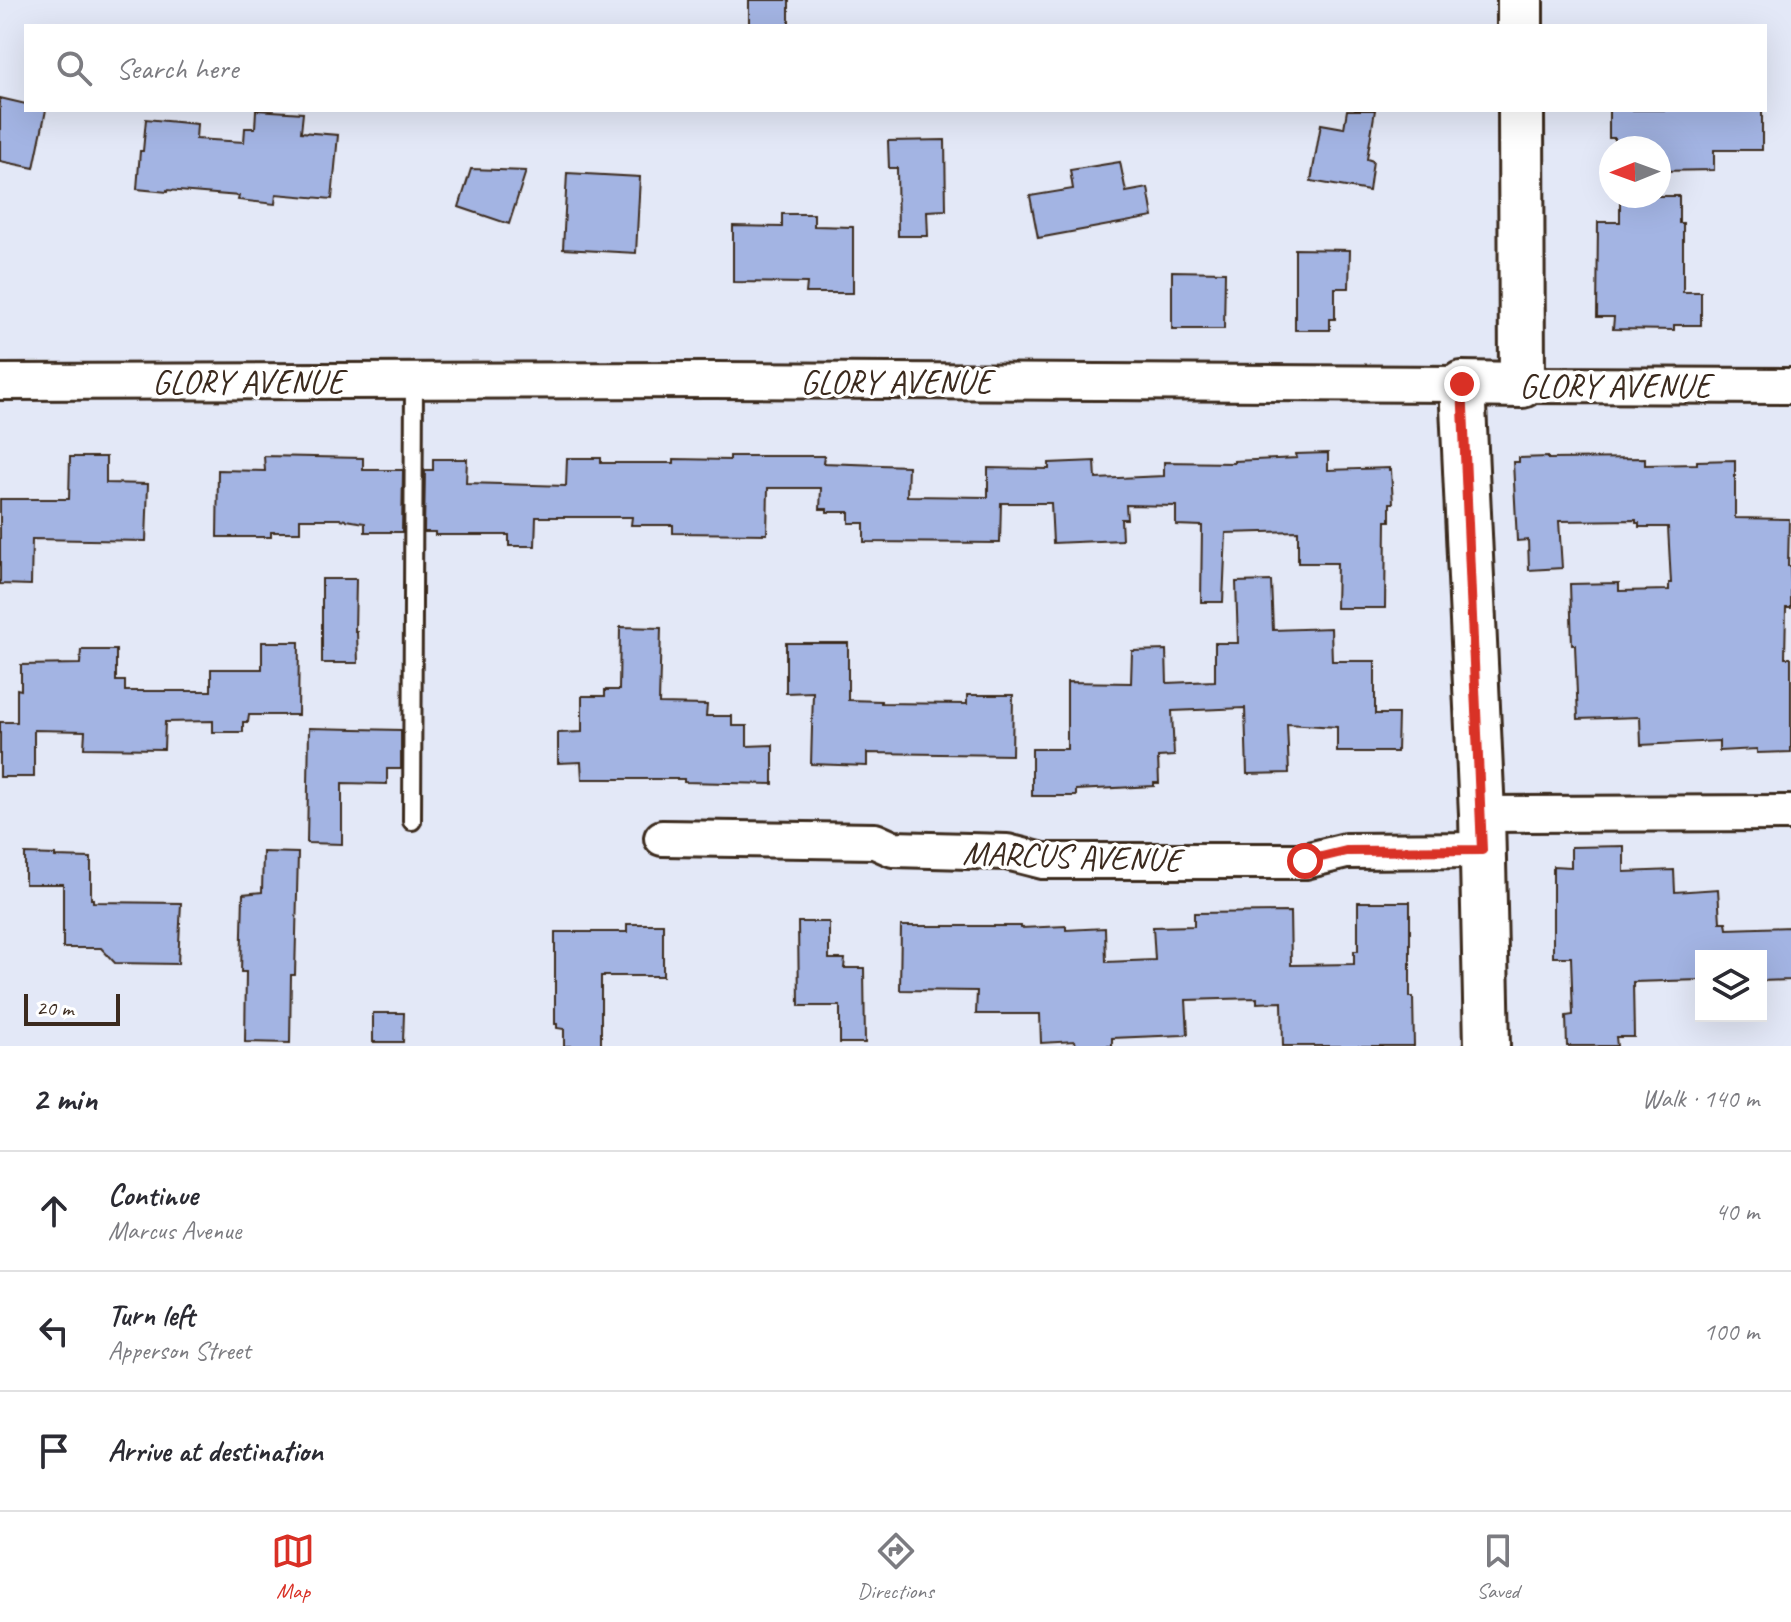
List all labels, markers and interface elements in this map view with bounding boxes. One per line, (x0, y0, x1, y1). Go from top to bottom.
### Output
search box (24, 24, 1767, 112)
icon: search (52, 46, 96, 90)
text: Search here (116, 49, 238, 87)
north arrow (1599, 136, 1671, 208)
street label: GLORY AVENUE (152, 360, 348, 403)
street label: GLORY AVENUE (800, 360, 996, 403)
street label: GLORY AVENUE (1519, 364, 1715, 407)
route end (1444, 366, 1480, 402)
street label: MARCUS AVENUE (962, 831, 1186, 881)
route start (1287, 843, 1323, 879)
map controls (1695, 950, 1767, 1022)
button: layers (1695, 950, 1767, 1022)
scale bar (24, 990, 120, 1026)
text: 20 m (36, 994, 73, 1022)
text: 2 min (32, 1077, 97, 1120)
text: Walk · 140 m (1642, 1082, 1759, 1115)
text: Continue (108, 1176, 198, 1214)
icon: ahead (32, 1189, 76, 1233)
text: 40 m (1715, 1195, 1759, 1228)
text: Marcus Avenue (108, 1214, 241, 1247)
text: Turn left (108, 1296, 195, 1334)
icon: left (32, 1309, 76, 1353)
text: 100 m (1703, 1315, 1759, 1348)
text: Apperson Street (108, 1334, 251, 1367)
icon: arrive (32, 1429, 76, 1473)
text: Arrive at destination (108, 1432, 323, 1470)
tab: Map (271, 1529, 315, 1605)
tab: Directions (857, 1529, 934, 1605)
tab: Saved (1476, 1529, 1520, 1605)

